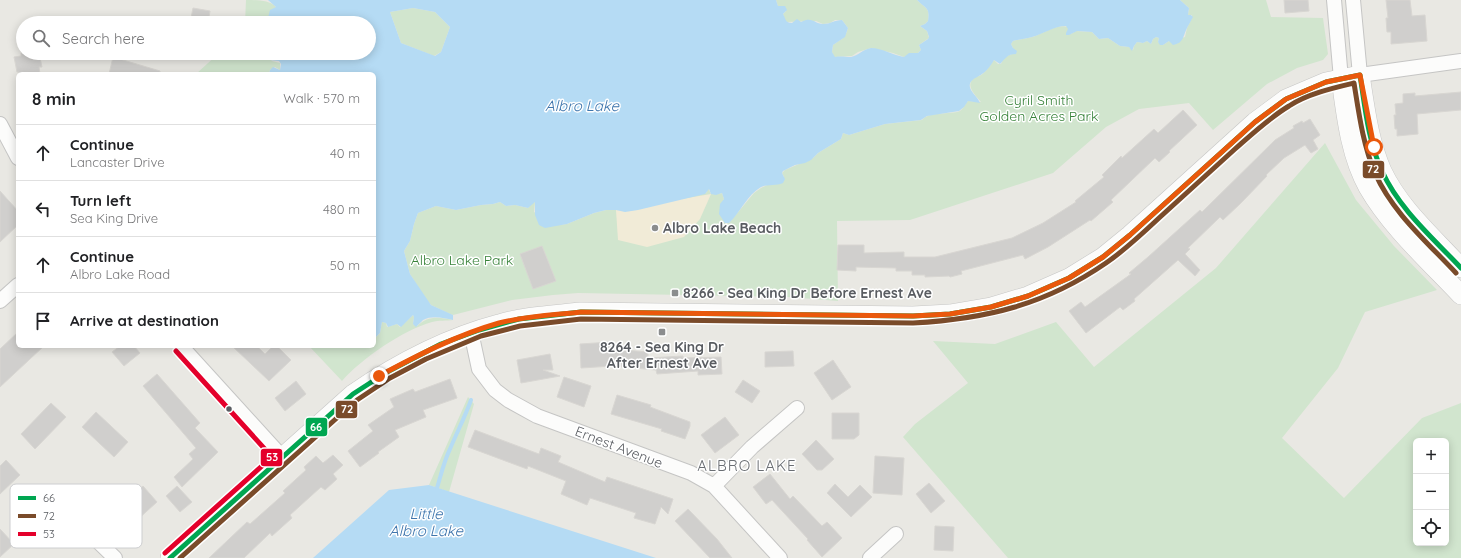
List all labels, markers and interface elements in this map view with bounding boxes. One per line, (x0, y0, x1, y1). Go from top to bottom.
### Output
search box (16, 16, 376, 60)
icon: search (30, 27, 52, 49)
text: Search here (62, 29, 145, 48)
text: 8 min (32, 88, 76, 109)
text: Walk · 570 m (283, 90, 360, 106)
park label: Cyril Smith Golden Acres Park (980, 91, 1098, 125)
water label: Albro Lake (545, 96, 620, 115)
text: Continue (70, 135, 134, 154)
route start (1365, 138, 1383, 156)
icon: ahead (32, 142, 54, 164)
text: 40 m (330, 145, 360, 161)
text: Lancaster Drive (70, 154, 165, 170)
line badge: 72 (1362, 160, 1385, 179)
text: 72 (1367, 162, 1379, 176)
text: Turn left (70, 191, 132, 210)
icon: left (32, 198, 54, 220)
text: 480 m (323, 201, 360, 217)
text: Sea King Drive (70, 210, 158, 226)
place label: Albro Lake Beach (663, 219, 781, 237)
marker: Albro Lake Beach (650, 223, 660, 233)
text: Continue (70, 247, 134, 266)
park label: Albro Lake Park (411, 251, 513, 269)
icon: ahead (32, 254, 54, 276)
text: 50 m (330, 257, 360, 273)
text: Albro Lake Road (70, 266, 170, 282)
place label: 8266 - Sea King Dr Before Ernest Ave (683, 284, 932, 302)
marker: 8266 - Sea King Dr Before Ernest Ave (670, 288, 680, 298)
icon: arrive (32, 310, 54, 332)
text: Arrive at destination (70, 311, 219, 330)
marker: 8264 - Sea King Dr After Ernest Ave (657, 327, 667, 337)
place label: 8264 - Sea King Dr After Ernest Ave (600, 338, 724, 372)
route end (370, 367, 388, 385)
line badge: 72 (335, 400, 358, 419)
text: 72 (341, 402, 353, 416)
unlabelled marker (224, 404, 234, 414)
line badge: 66 (305, 417, 328, 437)
text: 66 (310, 420, 322, 434)
street label: Ernest Avenue (573, 422, 665, 472)
map controls (1413, 438, 1449, 546)
button: + (1413, 438, 1449, 474)
line badge: 53 (260, 448, 283, 467)
text: 53 (266, 450, 278, 464)
district label: ALBRO LAKE (697, 456, 797, 475)
button: − (1413, 474, 1449, 510)
legend (10, 484, 142, 548)
text: 66 (43, 491, 55, 505)
water label: Little Albro Lake (389, 504, 464, 540)
text: 72 (43, 509, 55, 523)
button: locate (1413, 510, 1449, 546)
text: 53 (43, 527, 55, 541)

